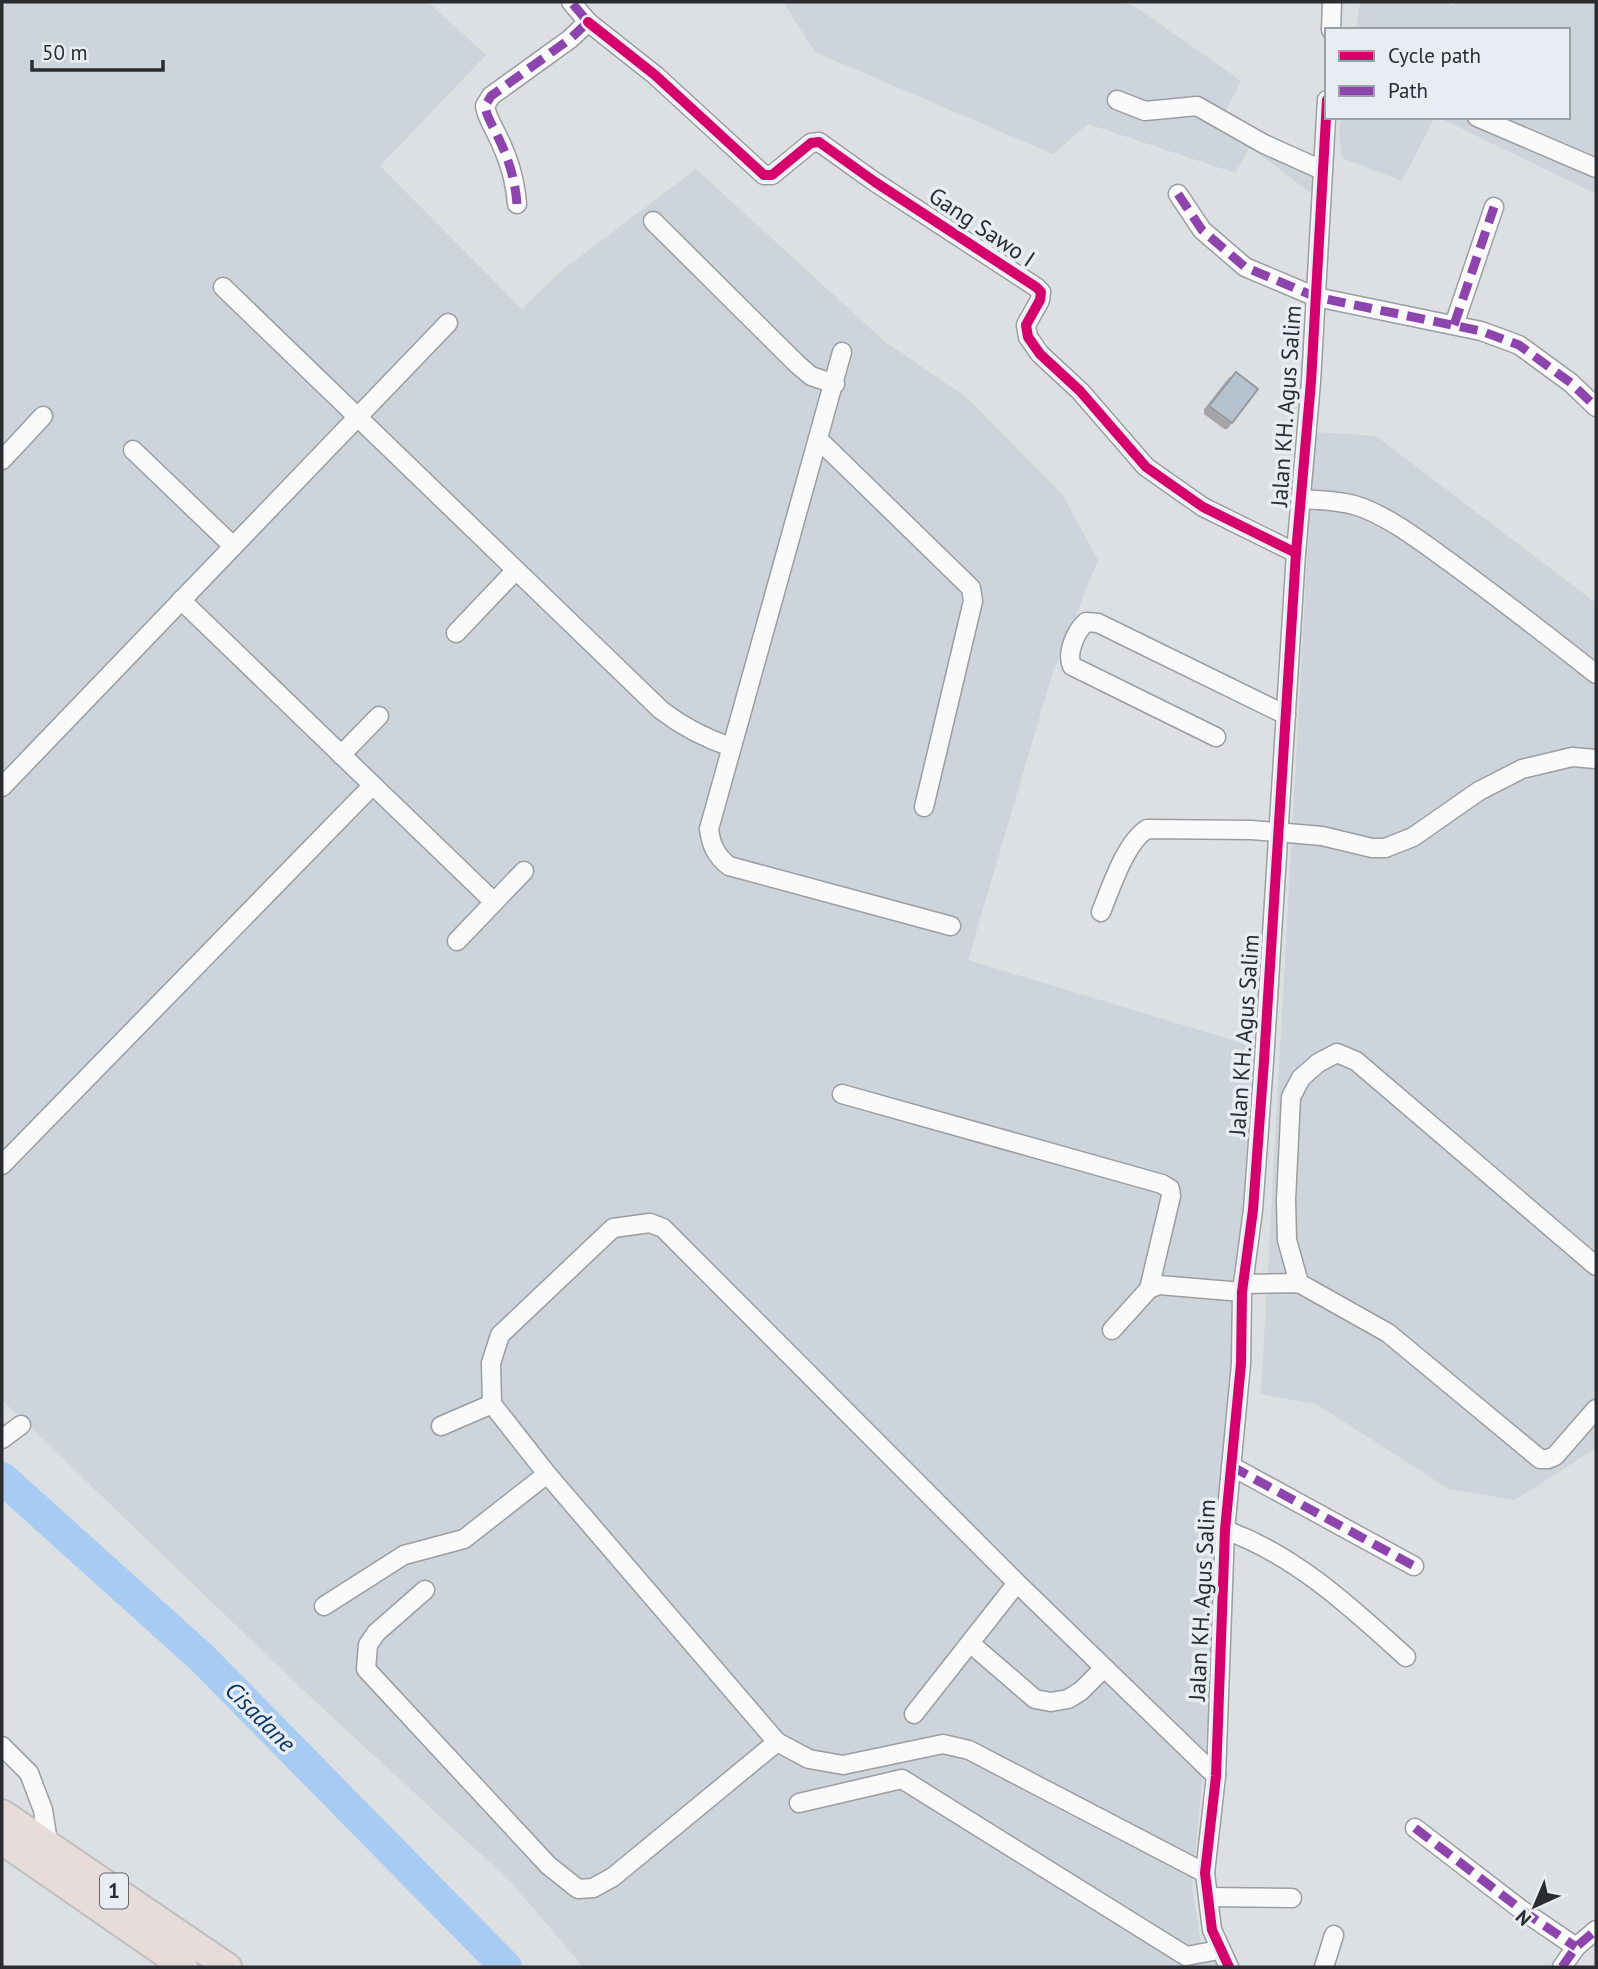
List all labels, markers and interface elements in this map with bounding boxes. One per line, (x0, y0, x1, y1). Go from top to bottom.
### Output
scale bar (32, 28, 163, 72)
legend (1325, 28, 1570, 119)
text: 50 m (42, 39, 88, 66)
text: Cycle path (1388, 42, 1481, 69)
text: Path (1388, 77, 1428, 104)
street label: Gang Sawo I (924, 180, 1041, 273)
street label: Jalan KH. Agus Salim (1264, 304, 1307, 509)
street label: Jalan KH. Agus Salim (1222, 933, 1265, 1138)
street label: Jalan KH. Agus Salim (1182, 1498, 1221, 1703)
water label: Cisadane (218, 1675, 302, 1759)
north arrow (1500, 1871, 1570, 1941)
road number: 1 (100, 1874, 128, 1909)
text: N (1510, 1905, 1536, 1931)

